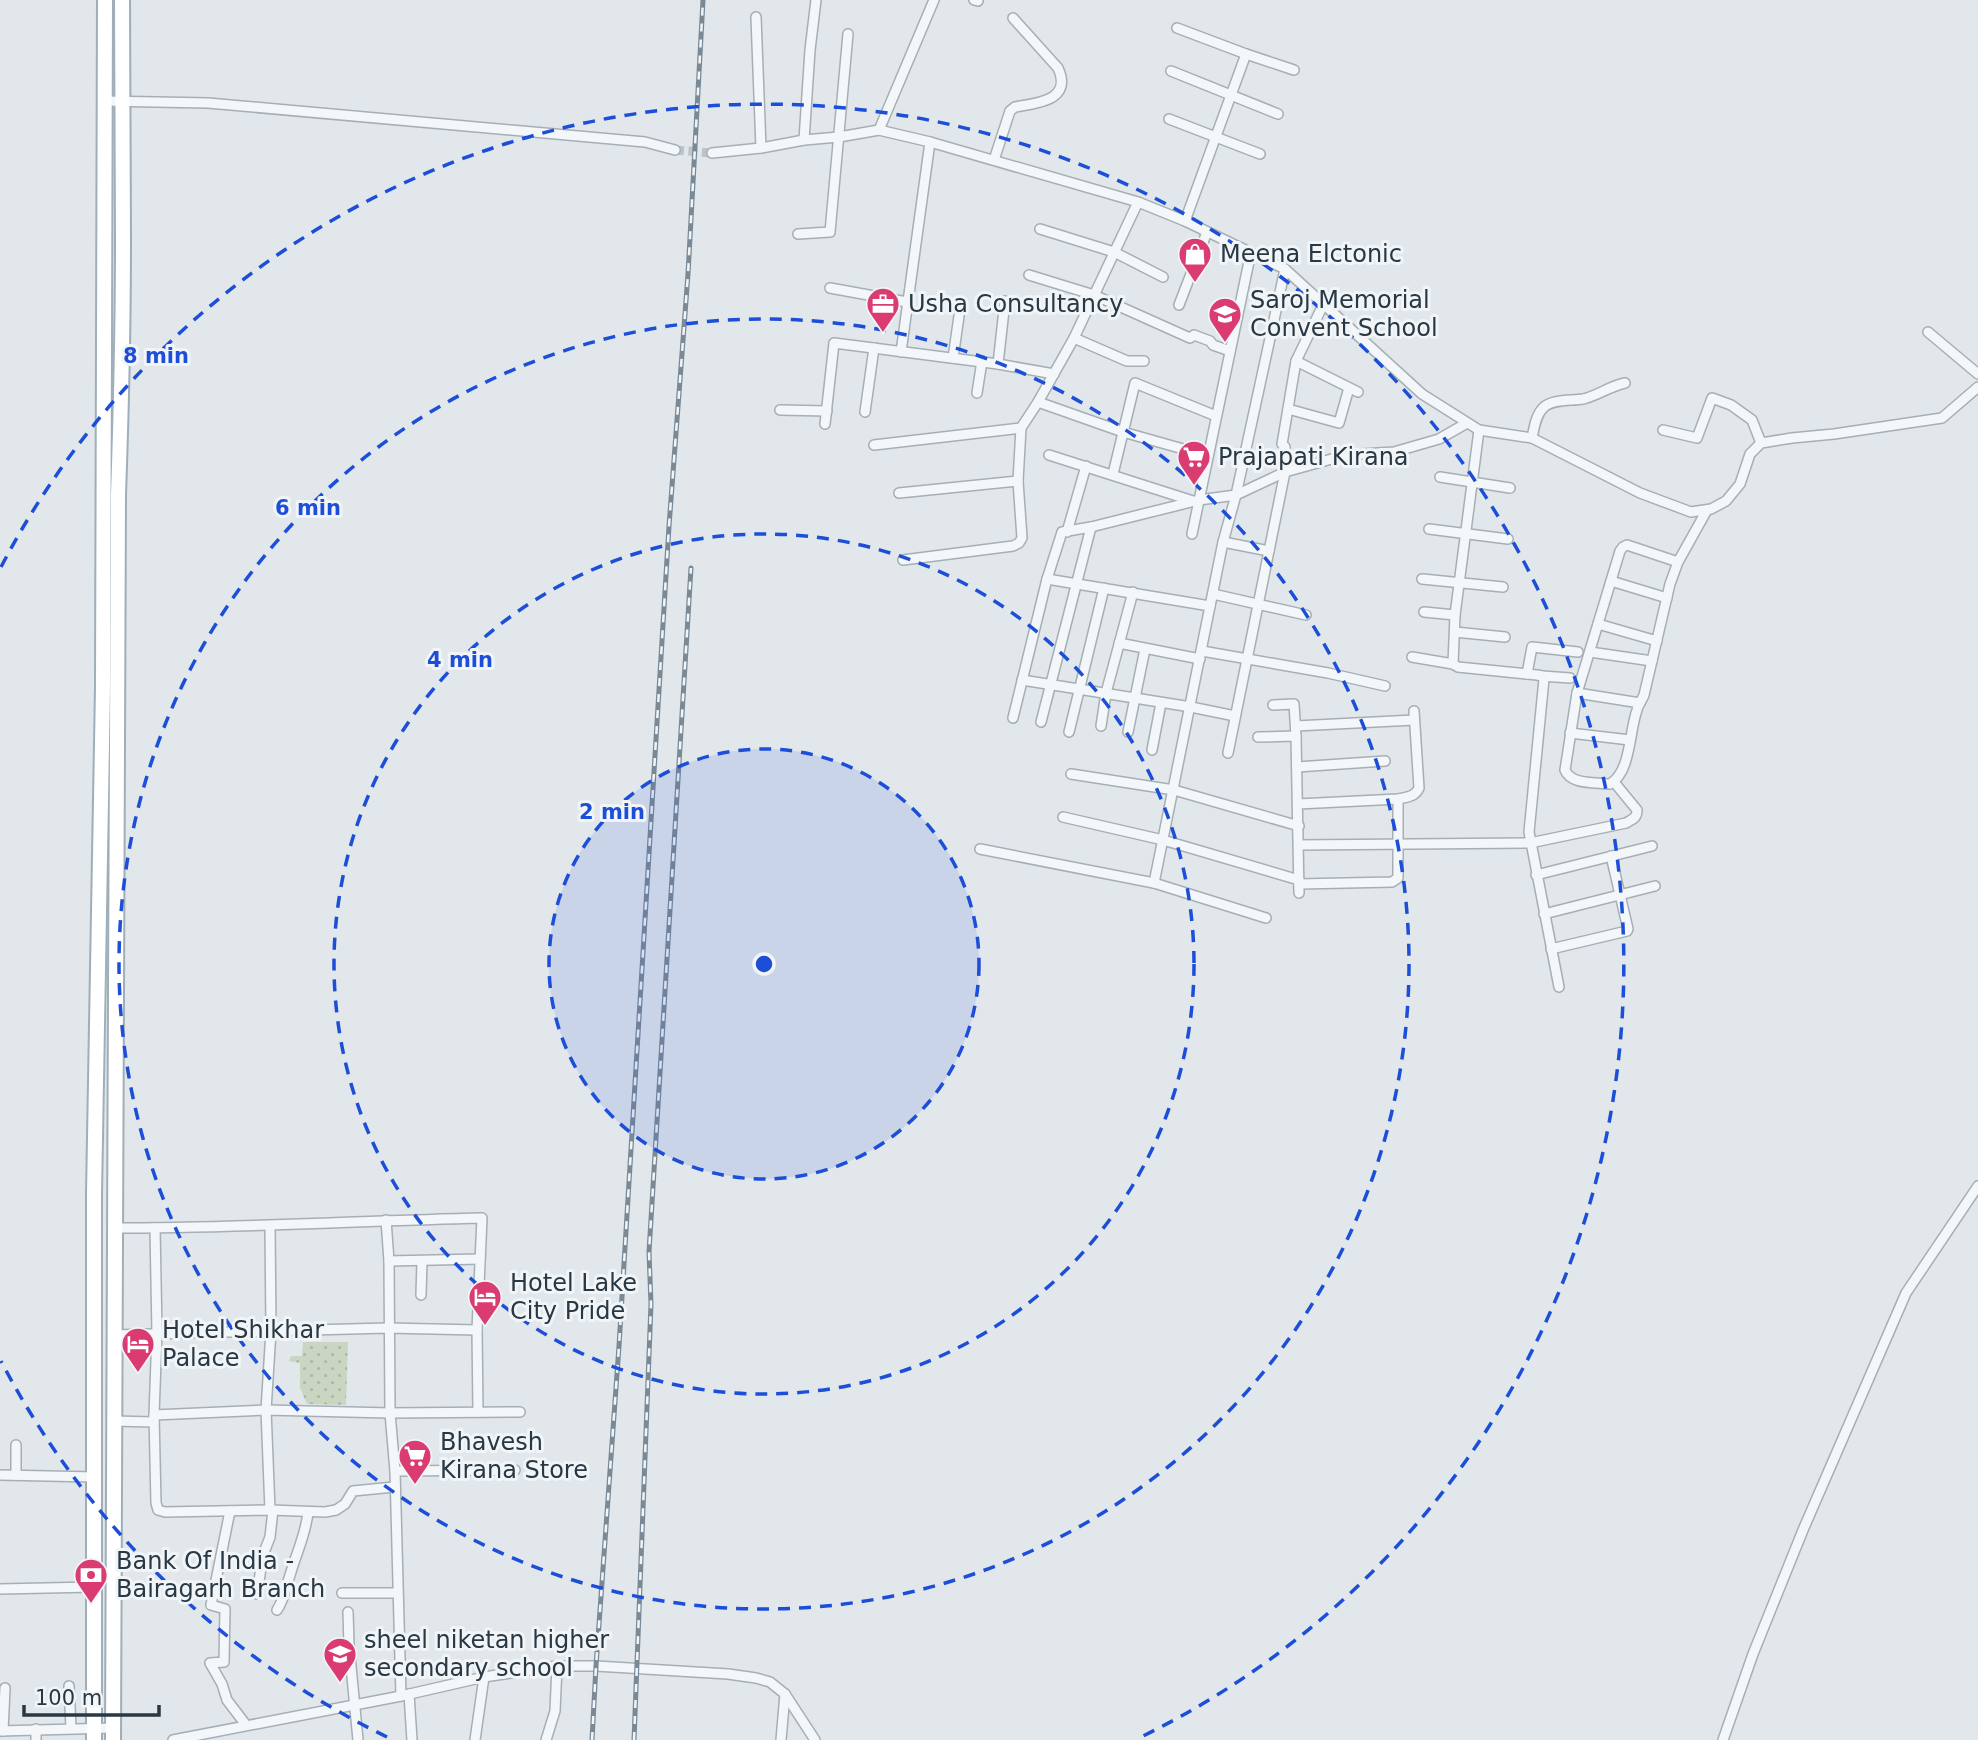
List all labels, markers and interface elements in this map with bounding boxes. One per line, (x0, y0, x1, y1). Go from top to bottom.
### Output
shop icon: Meena Elctonic (1176, 235, 1214, 284)
place label: Meena Elctonic (1220, 240, 1402, 268)
office icon: Usha Consultancy (864, 285, 902, 334)
place label: Saroj Memorial Convent School (1250, 286, 1438, 342)
place label: Usha Consultancy (908, 290, 1123, 318)
school or university icon: Saroj Memorial Convent School (1206, 295, 1244, 344)
text: 8 min (123, 344, 189, 368)
supermarket icon: Prajapati Kirana (1175, 438, 1213, 487)
place label: Prajapati Kirana (1218, 443, 1409, 471)
text: 6 min (275, 496, 341, 520)
text: 4 min (427, 648, 493, 672)
text: 2 min (579, 800, 645, 824)
centre of rings (752, 952, 776, 976)
place label: Hotel Lake City Pride (510, 1269, 637, 1325)
hotel icon: Hotel Lake City Pride (466, 1278, 504, 1327)
place label: Hotel Shikhar Palace (162, 1316, 324, 1372)
hotel icon: Hotel Shikhar Palace (119, 1325, 157, 1374)
place label: Bhavesh Kirana Store (440, 1428, 588, 1484)
supermarket icon: Bhavesh Kirana Store (396, 1437, 434, 1486)
place label: Bank Of India - Bairagarh Branch (116, 1547, 325, 1603)
bank icon: Bank Of India - Bairagarh Branch (72, 1556, 110, 1605)
place label: sheel niketan higher secondary school (364, 1626, 609, 1682)
school or university icon: sheel niketan higher secondary school (321, 1635, 359, 1684)
scale bar (24, 1674, 159, 1718)
text: 100 m (35, 1686, 102, 1710)

